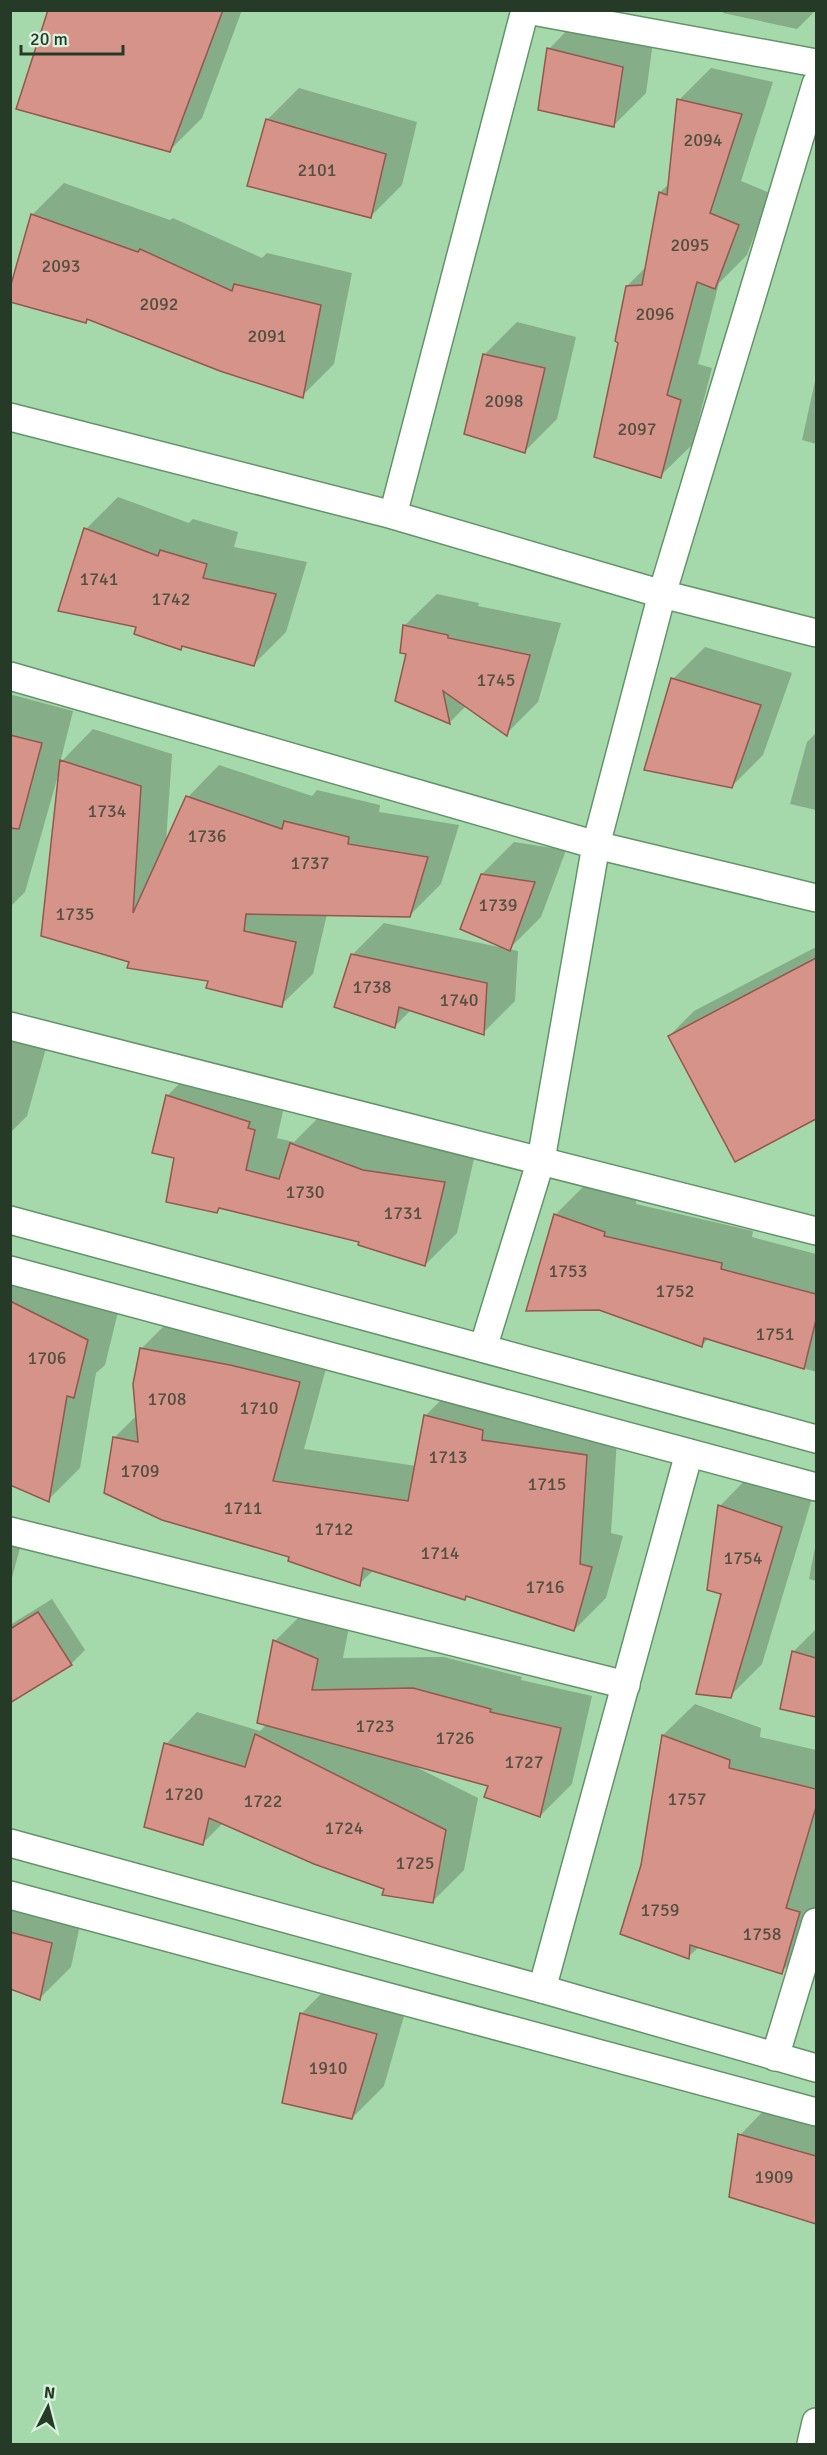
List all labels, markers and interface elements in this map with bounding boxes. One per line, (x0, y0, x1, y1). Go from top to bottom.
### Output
scale bar (21, 18, 123, 56)
text: 20 m (30, 28, 68, 50)
house number: 2094 (684, 129, 723, 151)
house number: 2101 (298, 159, 336, 181)
house number: 2095 (671, 234, 709, 256)
house number: 2093 (42, 255, 80, 277)
house number: 2092 (140, 293, 178, 315)
house number: 2096 (636, 303, 674, 325)
house number: 2091 (248, 325, 286, 347)
house number: 2098 (485, 390, 523, 412)
house number: 2097 (618, 418, 656, 440)
house number: 1741 (80, 568, 118, 590)
house number: 1742 (152, 588, 190, 610)
house number: 1745 (477, 669, 515, 691)
house number: 1734 (88, 800, 127, 822)
house number: 1736 (188, 825, 226, 847)
house number: 1737 (291, 852, 329, 874)
house number: 1739 (479, 894, 517, 916)
house number: 1735 (56, 903, 94, 925)
house number: 1738 (353, 976, 391, 998)
house number: 1740 (440, 989, 478, 1011)
house number: 1730 (286, 1181, 324, 1203)
house number: 1731 (384, 1202, 422, 1224)
house number: 1753 (549, 1260, 587, 1282)
house number: 1752 (656, 1280, 694, 1302)
house number: 1751 (756, 1323, 794, 1345)
house number: 1706 (28, 1347, 66, 1369)
house number: 1708 (148, 1388, 186, 1410)
house number: 1710 (240, 1397, 278, 1419)
house number: 1713 (429, 1446, 467, 1468)
house number: 1709 (121, 1460, 159, 1482)
house number: 1715 (528, 1473, 566, 1495)
house number: 1711 (224, 1497, 262, 1519)
house number: 1712 (315, 1518, 353, 1540)
house number: 1714 (421, 1542, 460, 1564)
house number: 1754 (724, 1547, 763, 1569)
house number: 1716 (526, 1576, 564, 1598)
house number: 1723 (356, 1715, 394, 1737)
house number: 1726 (436, 1727, 474, 1749)
house number: 1727 (505, 1751, 543, 1773)
house number: 1720 (165, 1783, 203, 1805)
house number: 1757 (668, 1788, 706, 1810)
house number: 1722 (244, 1790, 282, 1812)
house number: 1724 (325, 1817, 364, 1839)
house number: 1725 (396, 1852, 434, 1874)
house number: 1759 (641, 1899, 679, 1921)
house number: 1758 (743, 1923, 781, 1945)
house number: 1910 (309, 2057, 347, 2079)
house number: 1909 (755, 2166, 793, 2188)
north arrow (18, 2377, 78, 2437)
text: N (43, 2383, 56, 2404)

